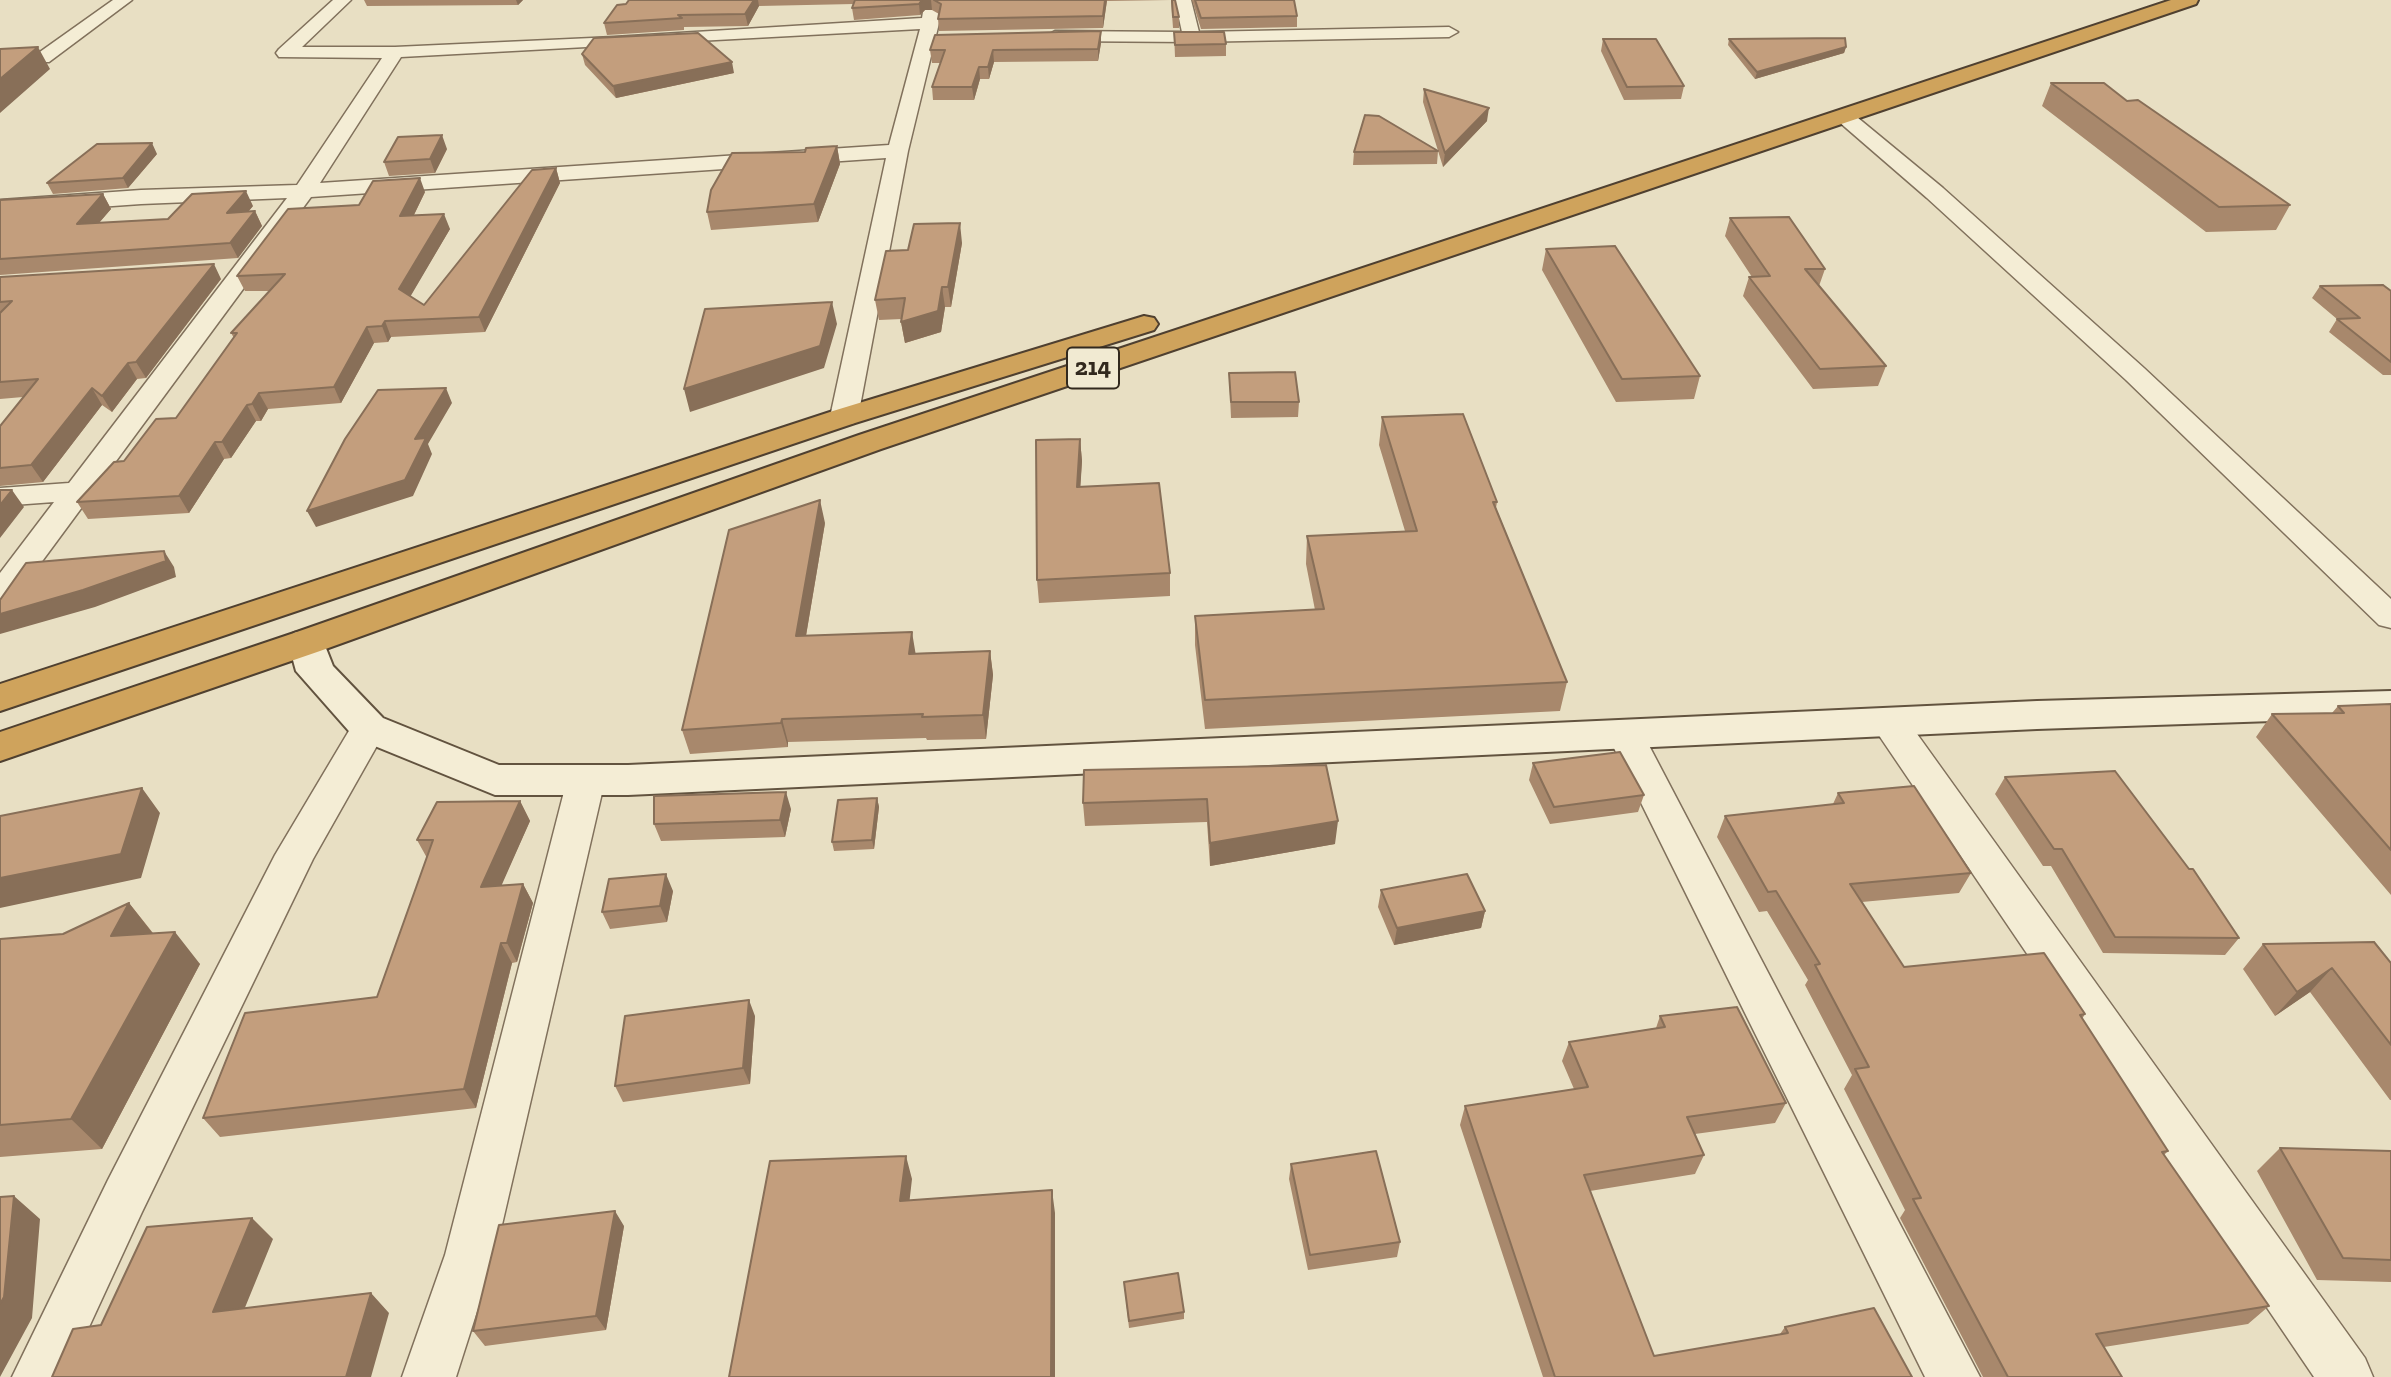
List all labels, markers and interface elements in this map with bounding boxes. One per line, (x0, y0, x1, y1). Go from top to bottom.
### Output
road number: 214 (1067, 348, 1119, 388)

